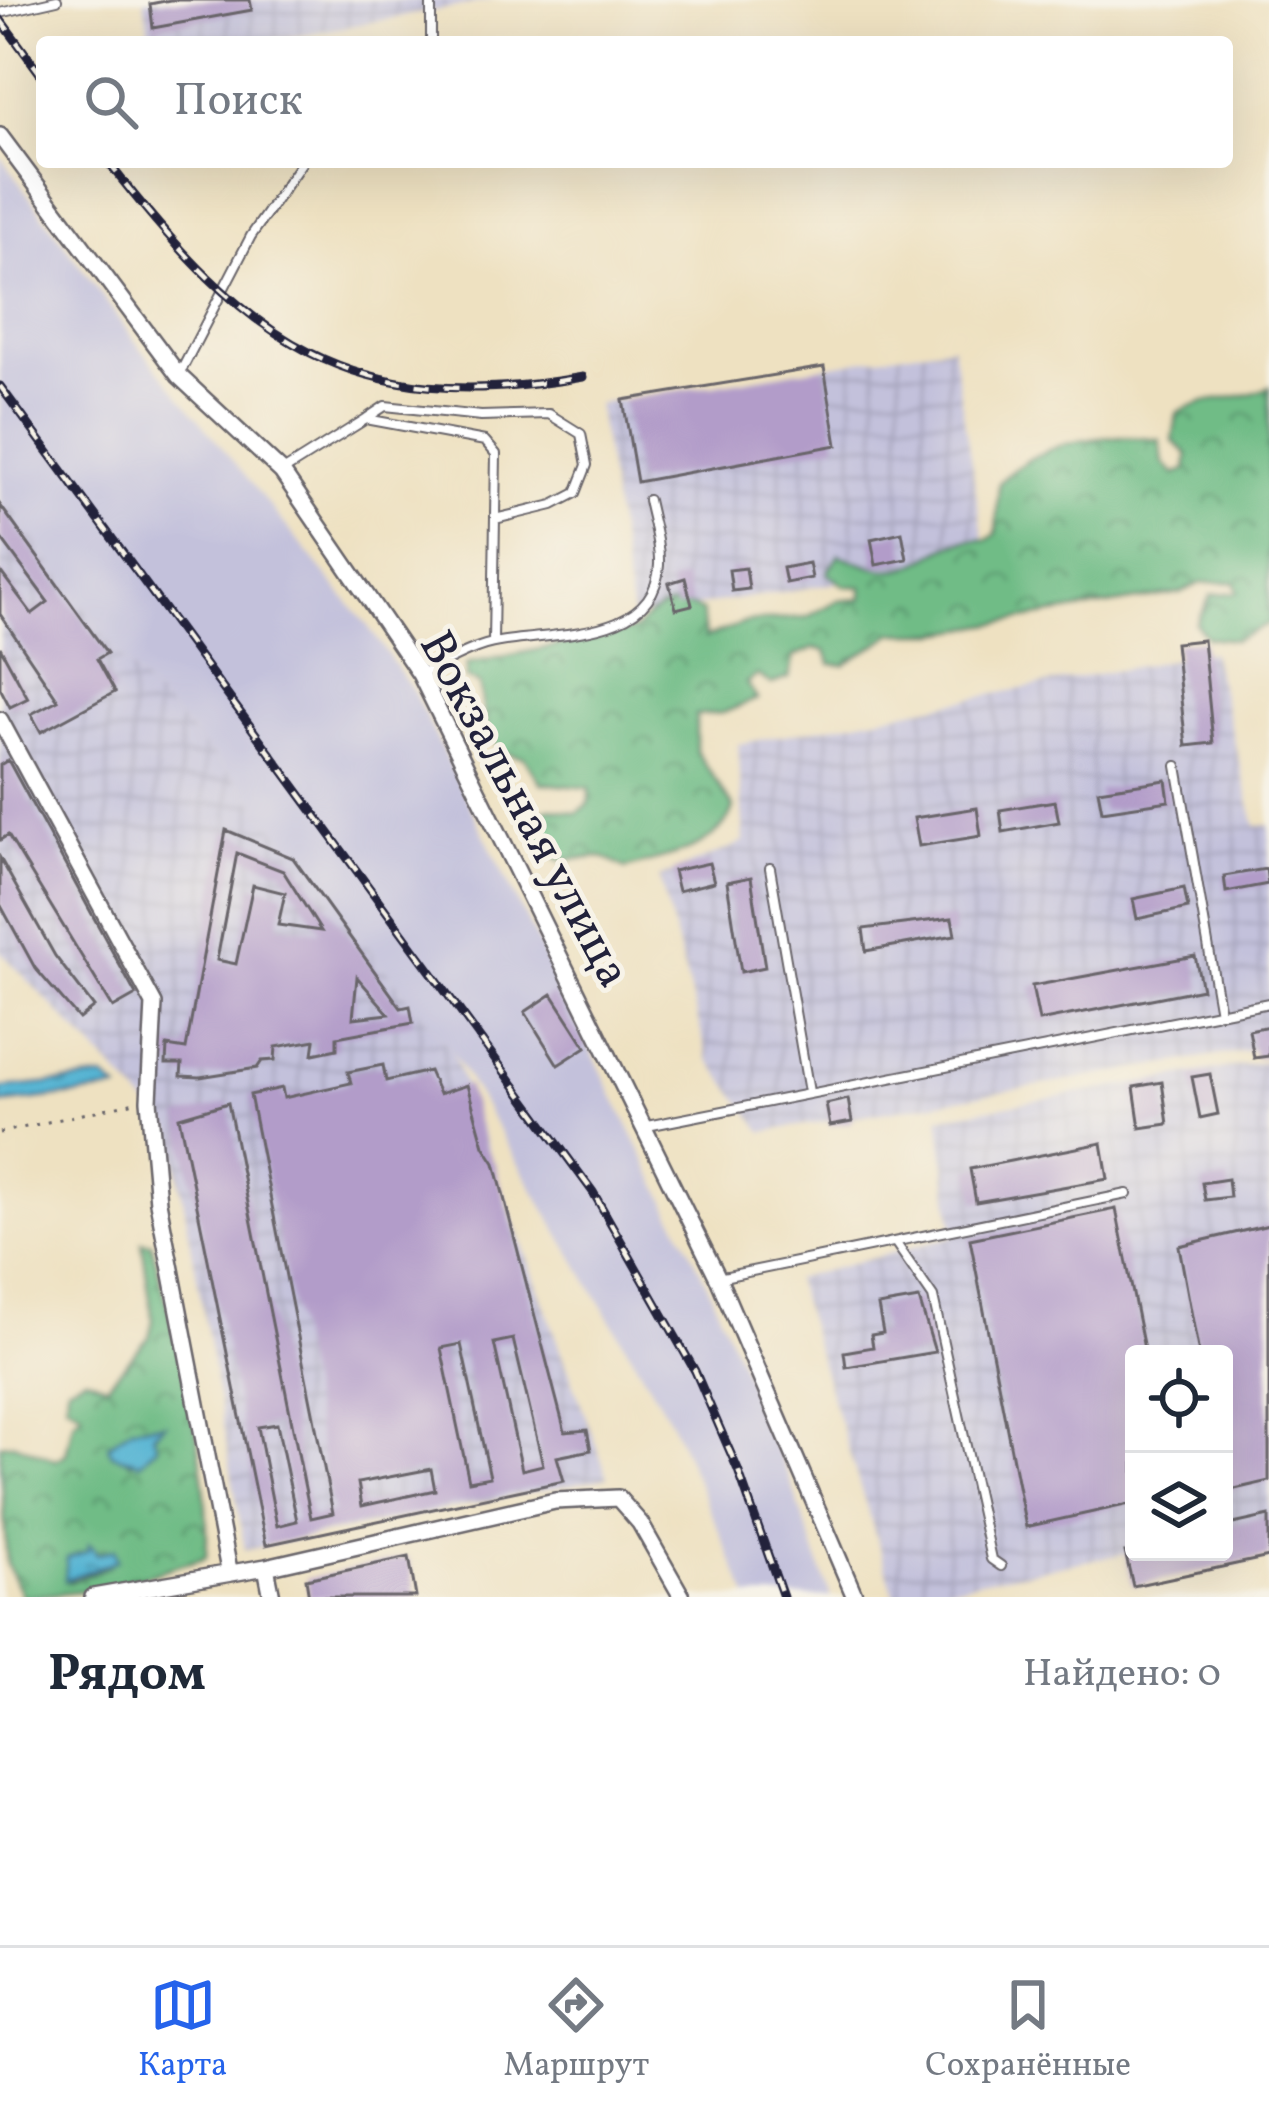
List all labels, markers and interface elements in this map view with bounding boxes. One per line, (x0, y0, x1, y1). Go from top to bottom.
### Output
search box (36, 36, 1233, 168)
icon: search (78, 69, 144, 135)
text: Поиск (174, 71, 303, 134)
street label: Вокзальная улица (401, 620, 645, 1000)
map controls (1125, 1345, 1233, 1561)
button: locate (1125, 1345, 1233, 1453)
button: layers (1125, 1453, 1233, 1561)
text: Рядом (48, 1640, 206, 1711)
text: Найдено: 0 (1023, 1648, 1221, 1702)
tab: Карта (138, 1972, 228, 2090)
tab: Маршрут (504, 1972, 649, 2090)
tab: Сохранённые (925, 1972, 1131, 2090)

